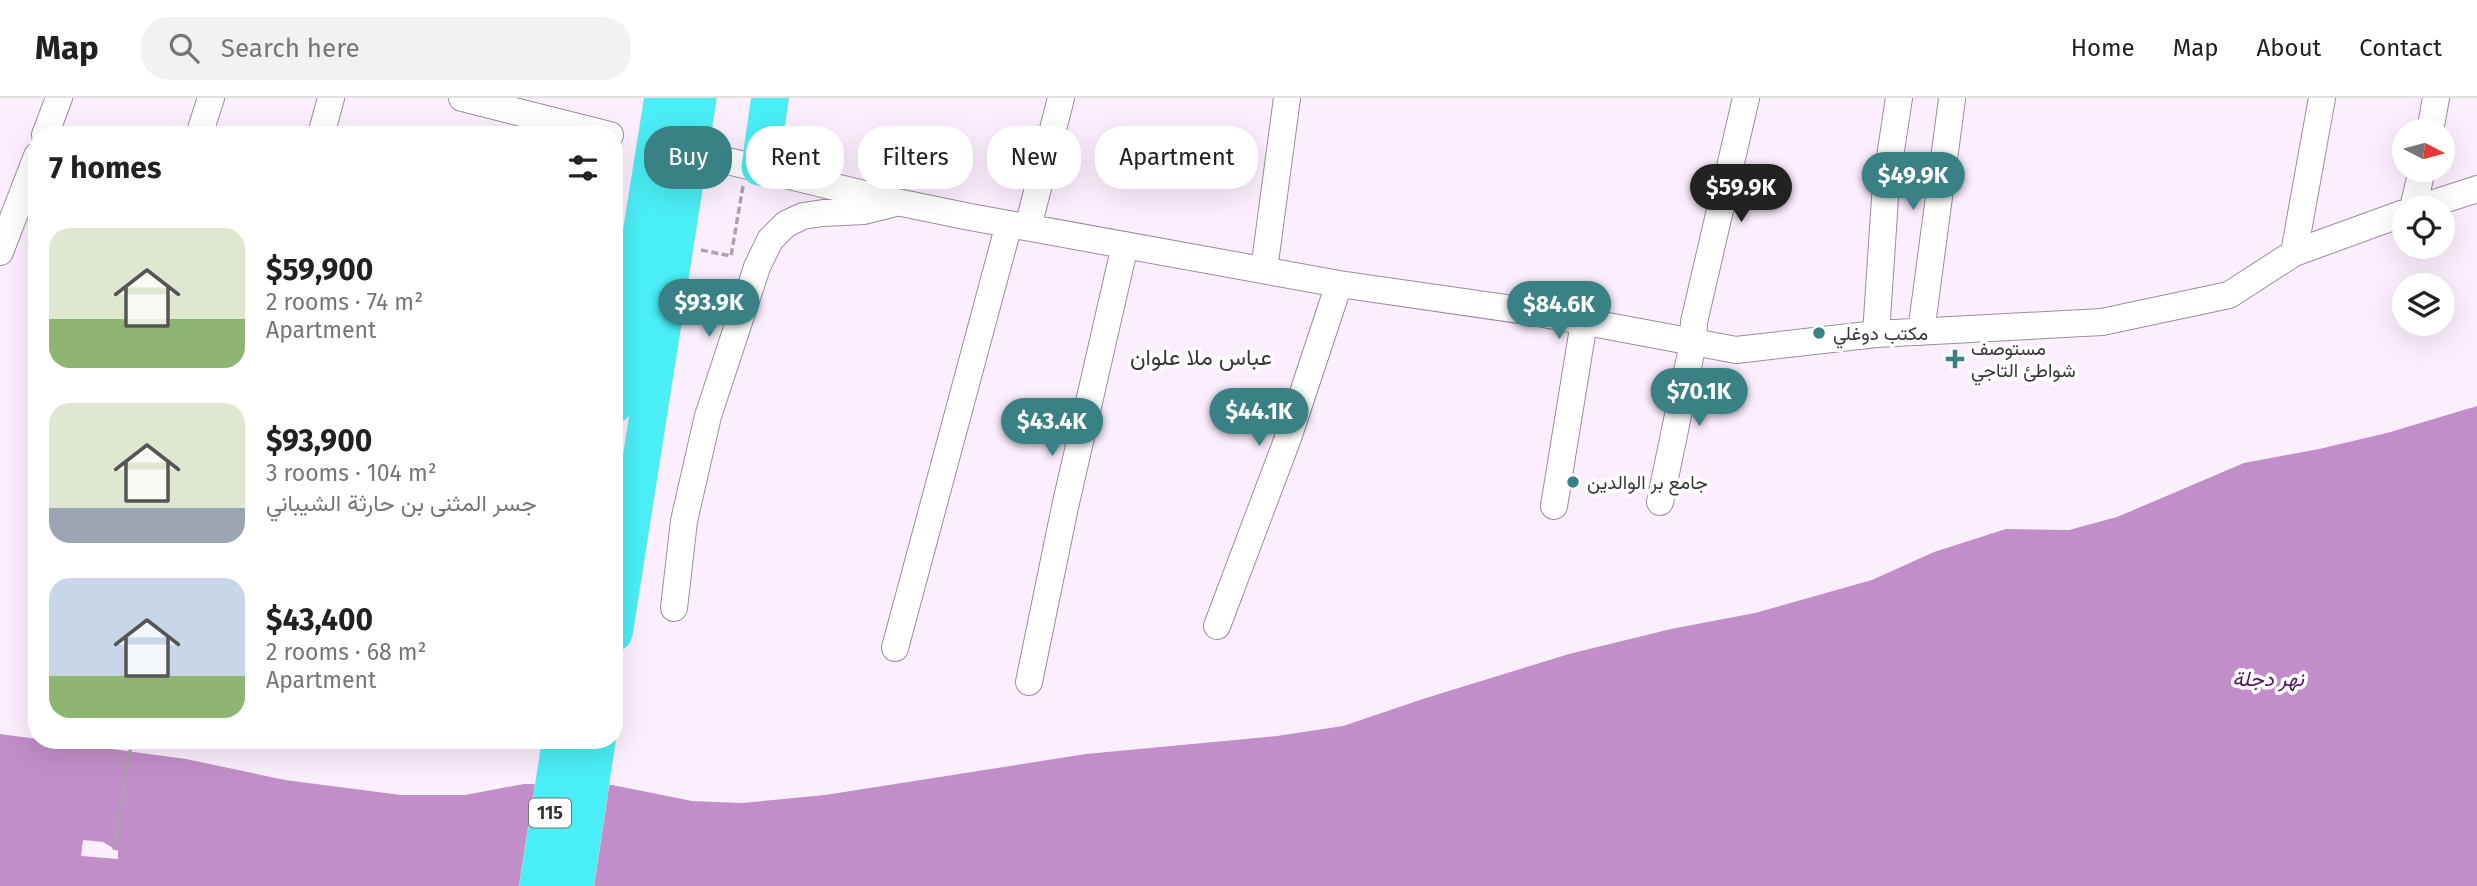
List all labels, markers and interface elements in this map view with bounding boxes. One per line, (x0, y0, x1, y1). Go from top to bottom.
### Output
search box (141, 17, 631, 80)
text: Map (35, 28, 99, 68)
icon: search (165, 29, 203, 67)
text: Search here (221, 33, 360, 64)
text: Home (2071, 34, 2135, 62)
text: Map (2173, 34, 2219, 62)
text: About (2257, 34, 2321, 62)
text: Contact (2359, 34, 2442, 62)
north arrow (2392, 119, 2455, 182)
map controls (2392, 119, 2455, 336)
chip: Buy (644, 126, 732, 189)
chip: Rent (746, 126, 844, 189)
chip: Filters (858, 126, 973, 189)
chip: New (987, 126, 1081, 189)
chip: Apartment (1095, 126, 1258, 189)
icon: filters (564, 149, 602, 187)
text: 7 homes (49, 150, 161, 186)
pin: $49.9K (1856, 152, 1970, 212)
text: $49.9K (1878, 161, 1948, 189)
pin: $59.9K (1684, 164, 1798, 224)
text: $59.9K (1706, 173, 1776, 201)
button: locate (2392, 196, 2455, 259)
text: $59,900 (266, 252, 373, 288)
icon: home (105, 256, 189, 340)
button: layers (2392, 273, 2455, 336)
pin: $93.9K (652, 280, 766, 339)
pin: $84.6K (1502, 282, 1616, 341)
text: 2 rooms · 74 m² (266, 288, 423, 316)
text: $93.9K (674, 288, 744, 316)
text: $84.6K (1523, 290, 1595, 318)
text: Apartment (266, 316, 376, 344)
place label: مكتب دوغلي (1833, 322, 1928, 349)
marker: مكتب دوغلي (1811, 325, 1827, 341)
place label: مستوصف شواطئ التاجي (1971, 337, 2076, 386)
district label: عباس ملا علوان (1130, 343, 1272, 372)
marker: مستوصف شواطئ التاجي (1945, 349, 1965, 369)
pin: $70.1K (1642, 368, 1756, 428)
text: $70.1K (1667, 377, 1731, 405)
pin: $44.1K (1202, 388, 1316, 448)
text: $44.1K (1225, 397, 1293, 425)
pin: $43.4K (995, 398, 1109, 458)
text: $43.4K (1017, 407, 1087, 435)
text: $93,900 (266, 423, 372, 459)
icon: home (105, 431, 189, 515)
text: 3 rooms · 104 m² (266, 459, 437, 487)
place label: جامع بر الوالدين (1587, 471, 1708, 496)
marker: جامع بر الوالدين (1565, 474, 1581, 490)
text: جسر المثنى بن حارثة الشيباني (266, 489, 537, 517)
text: $43,400 (266, 602, 373, 638)
icon: home (105, 606, 189, 690)
text: 2 rooms · 68 m² (266, 638, 427, 666)
text: Apartment (266, 666, 376, 694)
water label: نهر دجلة (2232, 666, 2305, 692)
road number: 115 (529, 798, 571, 828)

